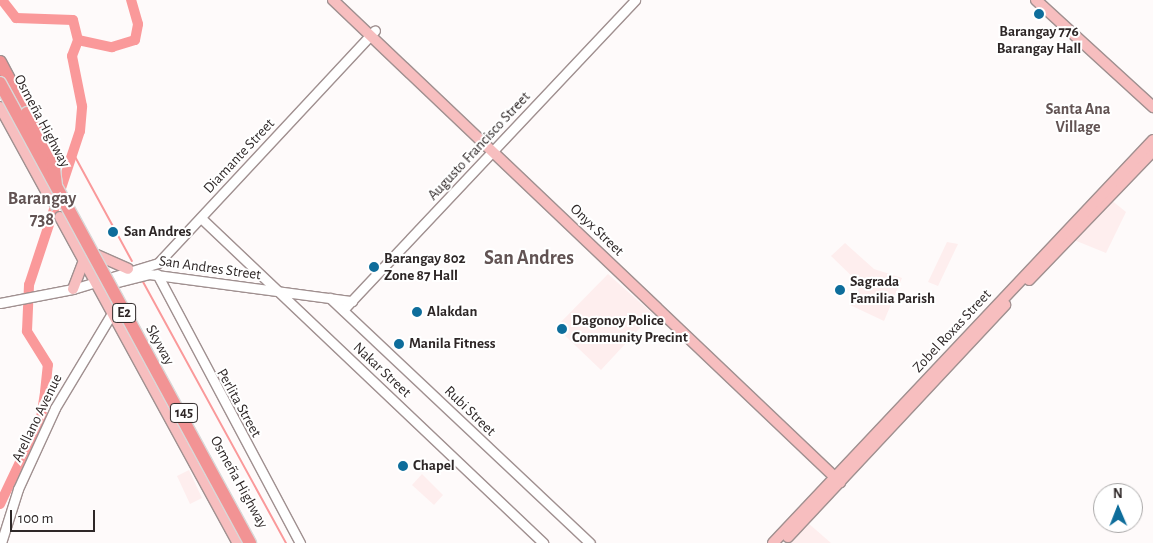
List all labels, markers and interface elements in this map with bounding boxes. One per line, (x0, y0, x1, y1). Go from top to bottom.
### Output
marker: Barangay 776 Barangay Hall (1033, 8, 1045, 20)
place label: Barangay 776 Barangay Hall (997, 22, 1081, 57)
street label: Osmeña Highway (10, 71, 74, 171)
street label: Augusto Francisco Street (424, 88, 534, 204)
district label: Santa Ana Village (1046, 99, 1110, 137)
street label: Diamante Street (200, 115, 278, 197)
district label: Barangay 738 (8, 189, 76, 232)
street label: Onyx Street (566, 200, 628, 260)
place label: San Andres (124, 223, 191, 241)
marker: San Andres (106, 225, 120, 239)
district label: San Andres (484, 246, 574, 270)
place label: Barangay 802 Zone 87 Hall (384, 249, 466, 284)
street label: San Andres Street (158, 252, 262, 284)
marker: Barangay 802 Zone 87 Hall (368, 261, 380, 273)
place label: Sagrada Familia Parish (850, 272, 935, 307)
marker: Sagrada Familia Parish (834, 284, 846, 296)
street label: Zobel Roxas Street (909, 286, 995, 376)
road number: E2 (112, 302, 136, 324)
place label: Alakdan (427, 303, 477, 321)
marker: Alakdan (411, 306, 423, 318)
place label: Dagonoy Police Community Precint (572, 311, 688, 346)
street label: Skyway (142, 322, 178, 368)
marker: Dagonoy Police Community Precint (556, 323, 568, 335)
place label: Manila Fitness (409, 335, 496, 353)
marker: Manila Fitness (393, 338, 405, 350)
street label: Nakar Street (349, 339, 415, 401)
street label: Perlita Street (213, 365, 265, 441)
street label: Arellano Avenue (8, 371, 66, 465)
street label: Rubi Street (440, 382, 500, 440)
road number: 145 (169, 402, 199, 424)
street label: Osmeña Highway (206, 433, 272, 531)
place label: Chapel (413, 457, 455, 475)
marker: Chapel (397, 460, 409, 472)
north arrow (1093, 483, 1143, 533)
text: N (1113, 487, 1123, 501)
scale bar (12, 500, 98, 532)
text: 100 m (18, 511, 53, 526)

